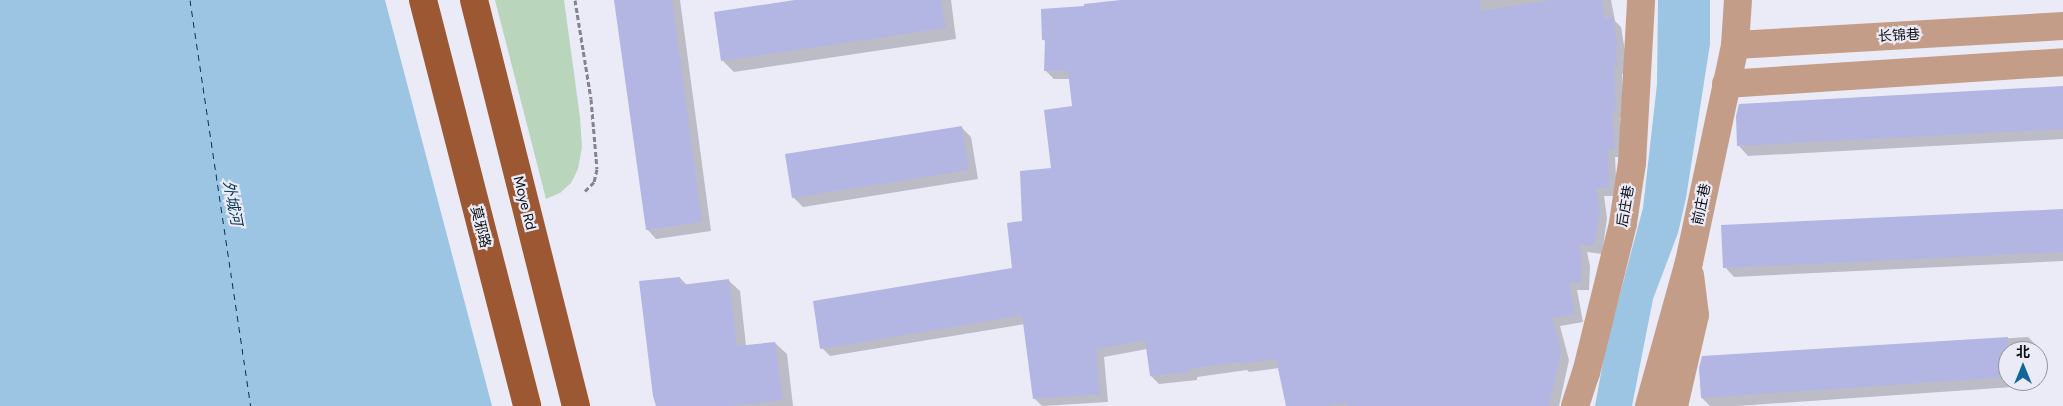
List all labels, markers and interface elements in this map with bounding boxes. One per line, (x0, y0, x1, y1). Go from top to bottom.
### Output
street label: 长锦巷 (1878, 26, 1920, 44)
street label: Moye Rd (510, 174, 540, 232)
water label: 外城河 (219, 179, 245, 227)
street label: 前庄巷 (1688, 182, 1714, 226)
street label: 后庄巷 (1613, 184, 1637, 228)
street label: 莫邪路 (468, 205, 494, 249)
north arrow (1998, 341, 2048, 391)
text: 北 (2016, 343, 2030, 361)

